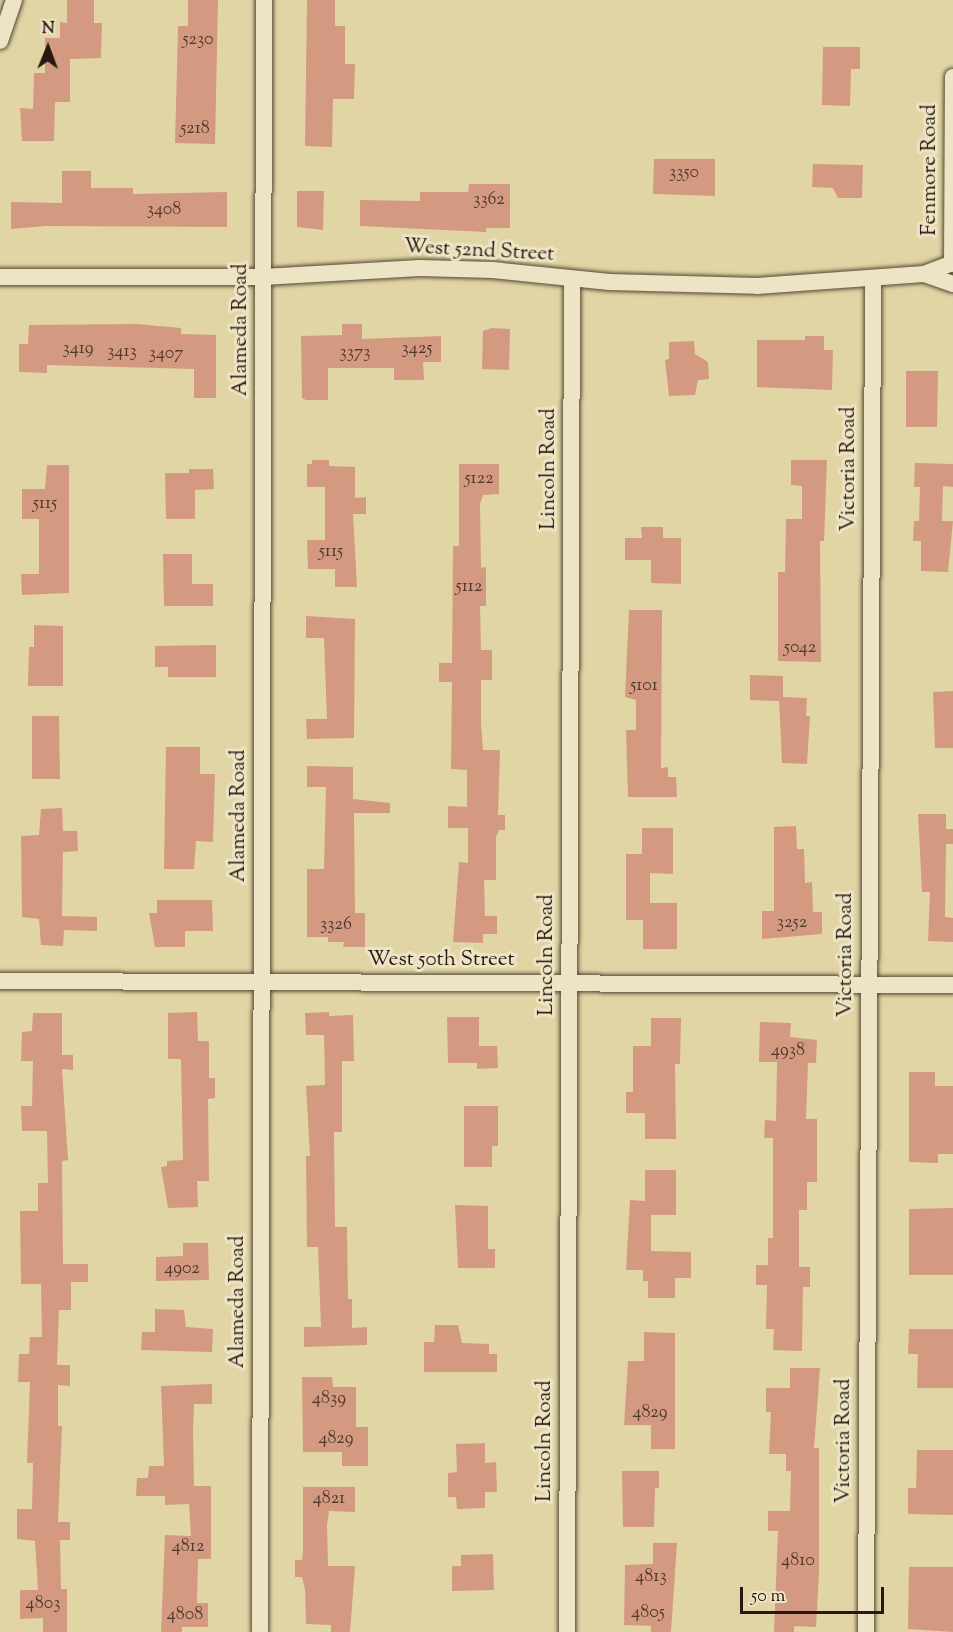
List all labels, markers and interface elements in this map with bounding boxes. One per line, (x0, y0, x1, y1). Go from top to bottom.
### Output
north arrow (18, 18, 78, 78)
text: N (42, 18, 55, 41)
house number: 5230 (182, 29, 214, 51)
street label: Fenmore Road (917, 104, 943, 236)
house number: 5218 (180, 118, 210, 140)
house number: 3350 (669, 162, 699, 184)
house number: 3362 (473, 189, 505, 211)
house number: 3408 (147, 199, 181, 221)
street label: West 52nd Street (403, 234, 555, 268)
street label: Alameda Road (228, 264, 254, 396)
house number: 3419 (62, 338, 94, 360)
house number: 3425 (402, 338, 432, 360)
house number: 3413 (107, 341, 137, 363)
house number: 3373 (340, 342, 370, 364)
house number: 3407 (149, 343, 183, 365)
street label: Victoria Road (836, 407, 862, 531)
street label: Lincoln Road (536, 408, 562, 530)
house number: 5122 (464, 468, 494, 490)
house number: 5115 (33, 493, 57, 515)
house number: 5115 (319, 541, 343, 563)
house number: 5112 (456, 576, 482, 598)
house number: 5042 (784, 637, 816, 659)
house number: 5101 (630, 675, 658, 697)
street label: Alameda Road (226, 750, 252, 882)
street label: Victoria Road (833, 893, 859, 1017)
street label: Lincoln Road (534, 894, 560, 1016)
house number: 3252 (777, 912, 807, 934)
house number: 3326 (320, 914, 352, 936)
street label: West 50th Street (367, 947, 515, 973)
house number: 4938 (771, 1040, 805, 1062)
street label: Alameda Road (225, 1236, 251, 1368)
house number: 4902 (164, 1258, 200, 1280)
street label: Victoria Road (831, 1379, 857, 1503)
street label: Lincoln Road (532, 1380, 558, 1502)
house number: 4839 (312, 1388, 346, 1410)
house number: 4829 (632, 1402, 668, 1424)
house number: 4829 (318, 1428, 354, 1450)
house number: 4821 (313, 1488, 345, 1510)
house number: 4812 (172, 1536, 204, 1558)
house number: 4810 (781, 1550, 815, 1572)
house number: 4813 (635, 1566, 667, 1588)
scale bar (743, 1575, 887, 1613)
text: 50 m (751, 1584, 785, 1610)
house number: 4803 (26, 1593, 60, 1615)
house number: 4805 (631, 1602, 665, 1624)
house number: 4808 (167, 1604, 203, 1626)

